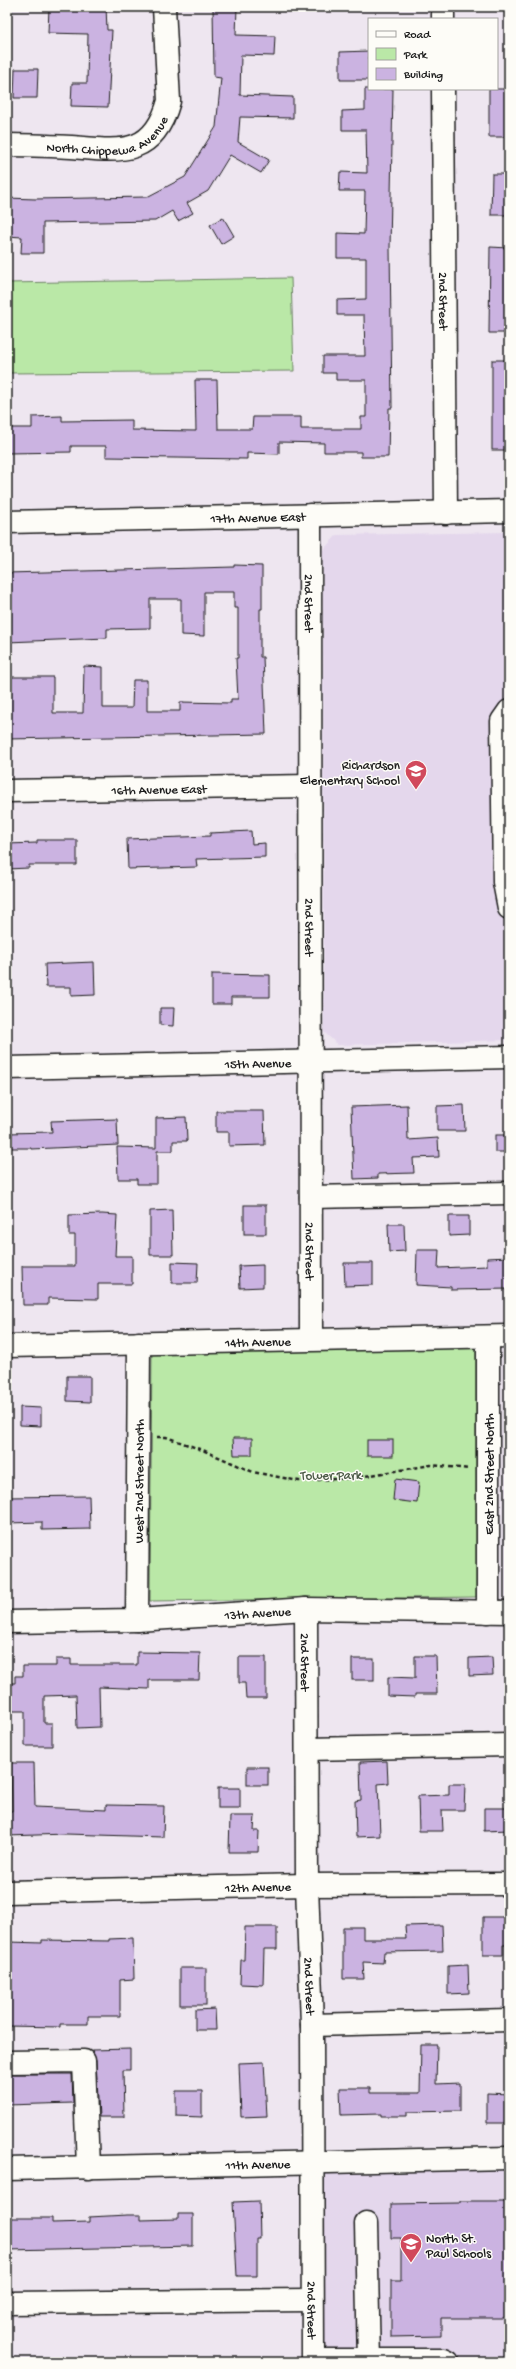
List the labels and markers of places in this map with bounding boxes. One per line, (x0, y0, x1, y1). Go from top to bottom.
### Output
school or university icon: Richardson Elementary School (403, 758, 429, 791)
place label: Richardson Elementary School (300, 759, 401, 789)
school or university icon: North St. Paul Schools (398, 2231, 424, 2264)
place label: North St. Paul Schools (425, 2232, 492, 2262)

